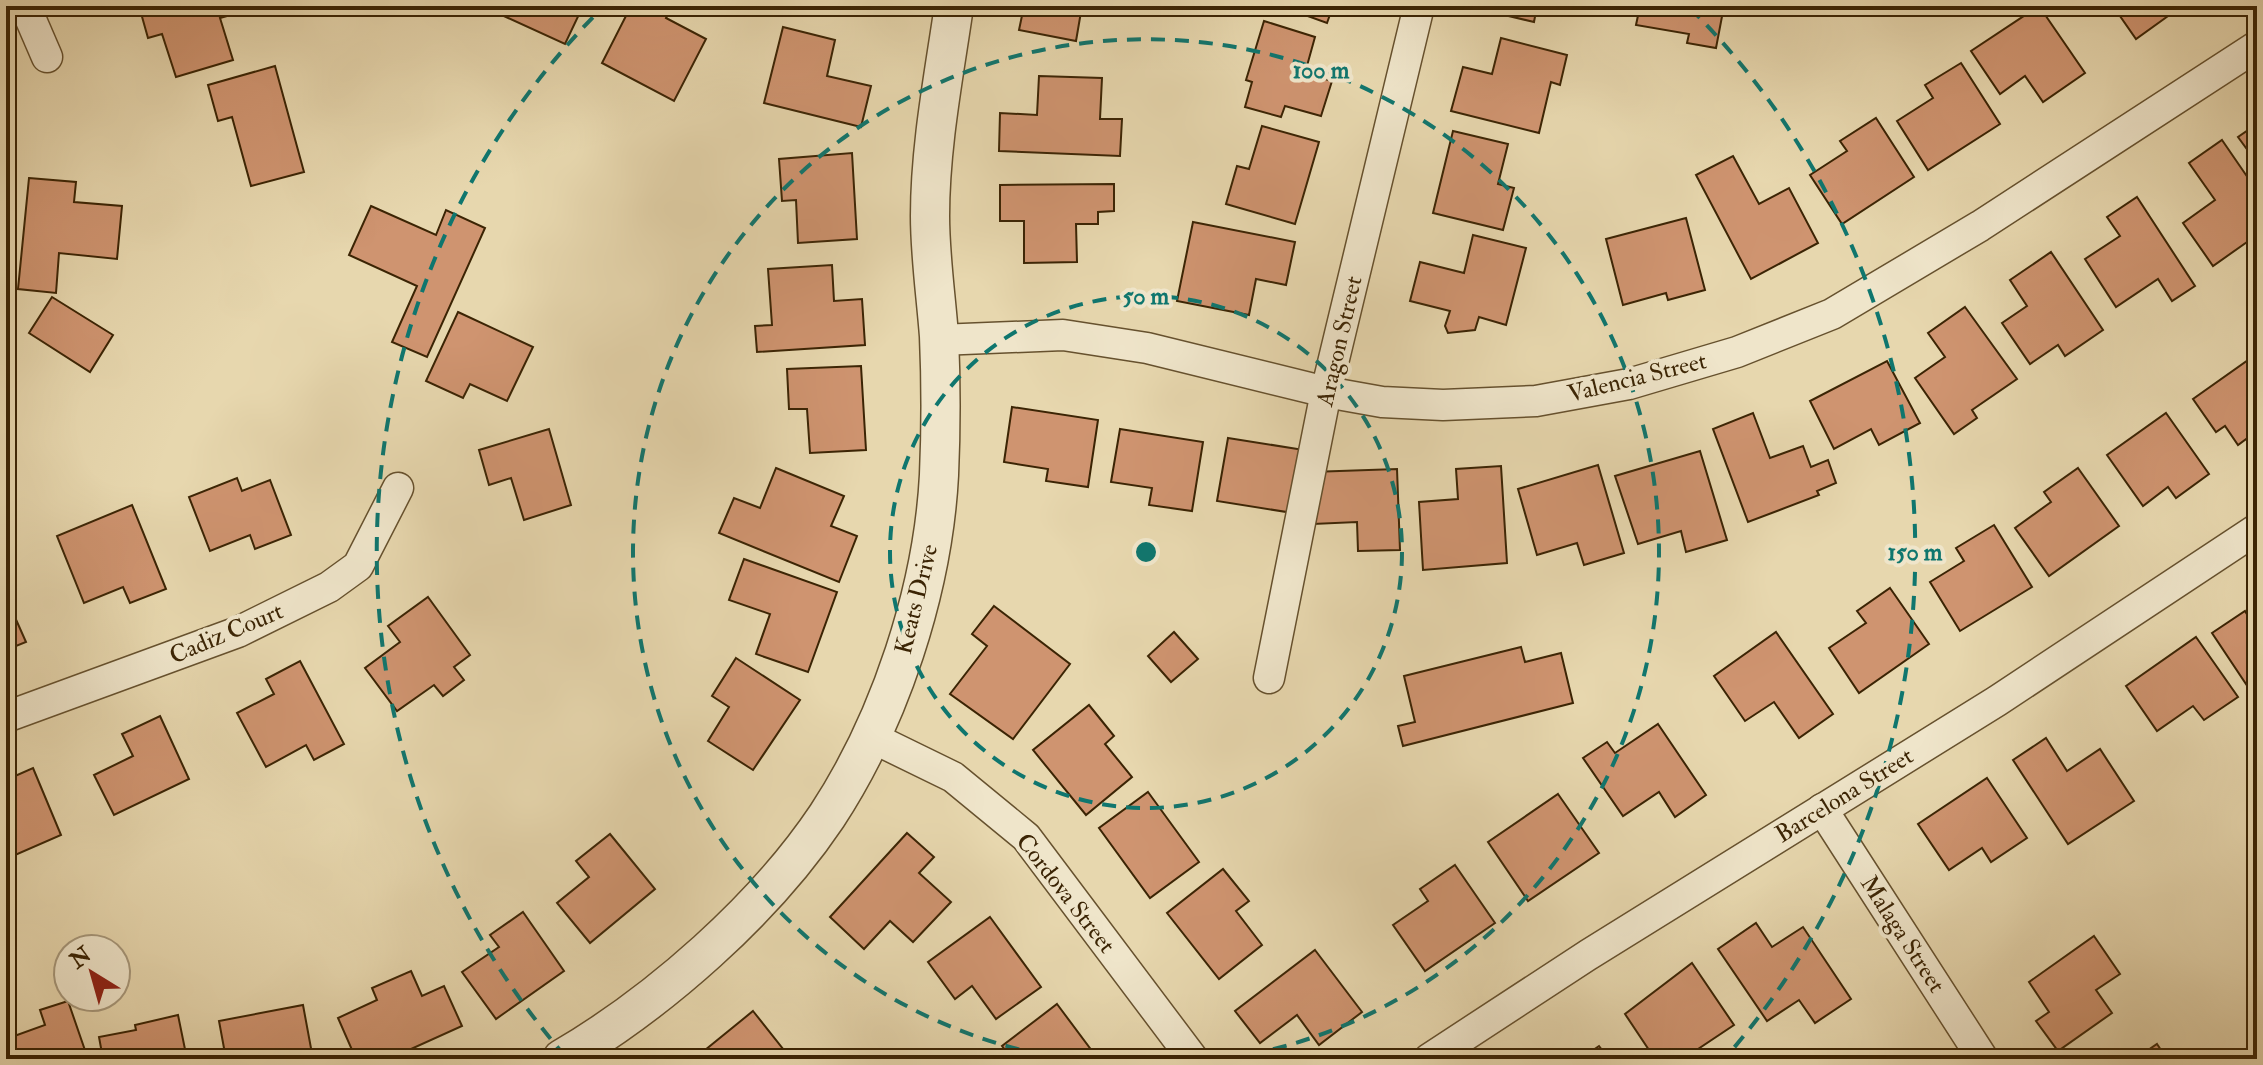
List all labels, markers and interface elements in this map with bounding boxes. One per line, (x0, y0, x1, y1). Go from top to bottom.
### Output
text: 100 m (1293, 55, 1350, 86)
street label: Aragon Street (1309, 273, 1370, 410)
text: 50 m (1123, 281, 1170, 312)
street label: Valencia Street (1564, 345, 1710, 410)
text: 150 m (1888, 537, 1943, 568)
centre of rings (1132, 538, 1160, 566)
street label: Keats Drive (888, 541, 945, 657)
street label: Cadiz Court (165, 596, 288, 671)
street label: Barcelona Street (1770, 741, 1919, 850)
street label: Cordova Street (1009, 827, 1122, 960)
street label: Malaga Street (1853, 870, 1952, 999)
north arrow (52, 933, 132, 1013)
text: N (63, 941, 97, 976)

